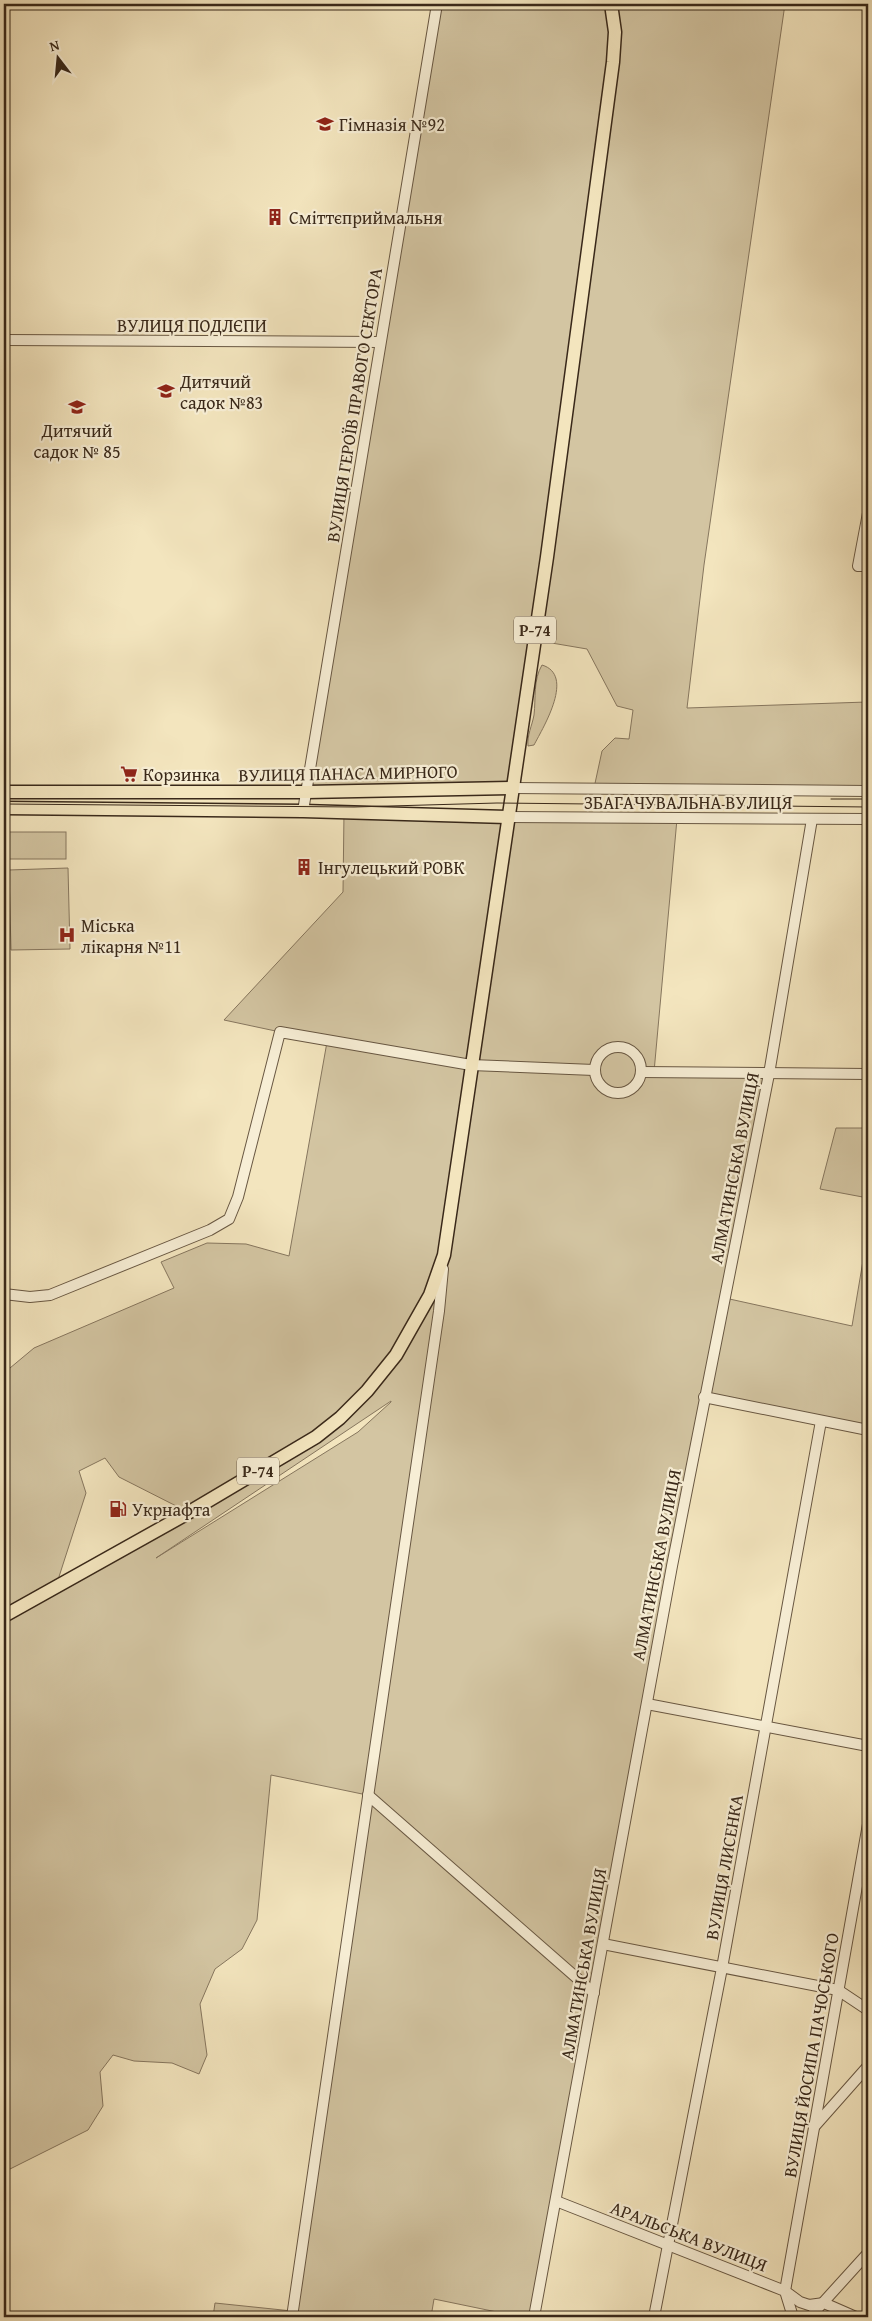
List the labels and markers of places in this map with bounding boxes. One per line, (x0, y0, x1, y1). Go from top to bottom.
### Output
place label: Гімназія №92 (339, 111, 445, 138)
school or university icon: Гімназія №92 (315, 114, 335, 134)
place label: Сміттєприймальня (289, 204, 443, 231)
building icon: Сміттєприймальня (265, 207, 285, 227)
place label: Дитячий садок №83 (179, 368, 263, 416)
school or university icon: Дитячий садок №83 (156, 381, 176, 401)
school or university icon: Дитячий садок № 85 (67, 397, 87, 417)
place label: Дитячий садок № 85 (33, 417, 121, 465)
place label: Корзинка (143, 761, 220, 788)
supermarket icon: Корзинка (119, 764, 139, 784)
place label: Інгулецький РОВК (318, 854, 465, 881)
building icon: Інгулецький РОВК (294, 857, 314, 877)
place label: Міська лікарня №11 (81, 912, 182, 960)
hospital icon: Міська лікарня №11 (57, 925, 77, 945)
place label: Укрнафта (132, 1496, 211, 1523)
fuel station icon: Укрнафта (108, 1499, 128, 1519)

